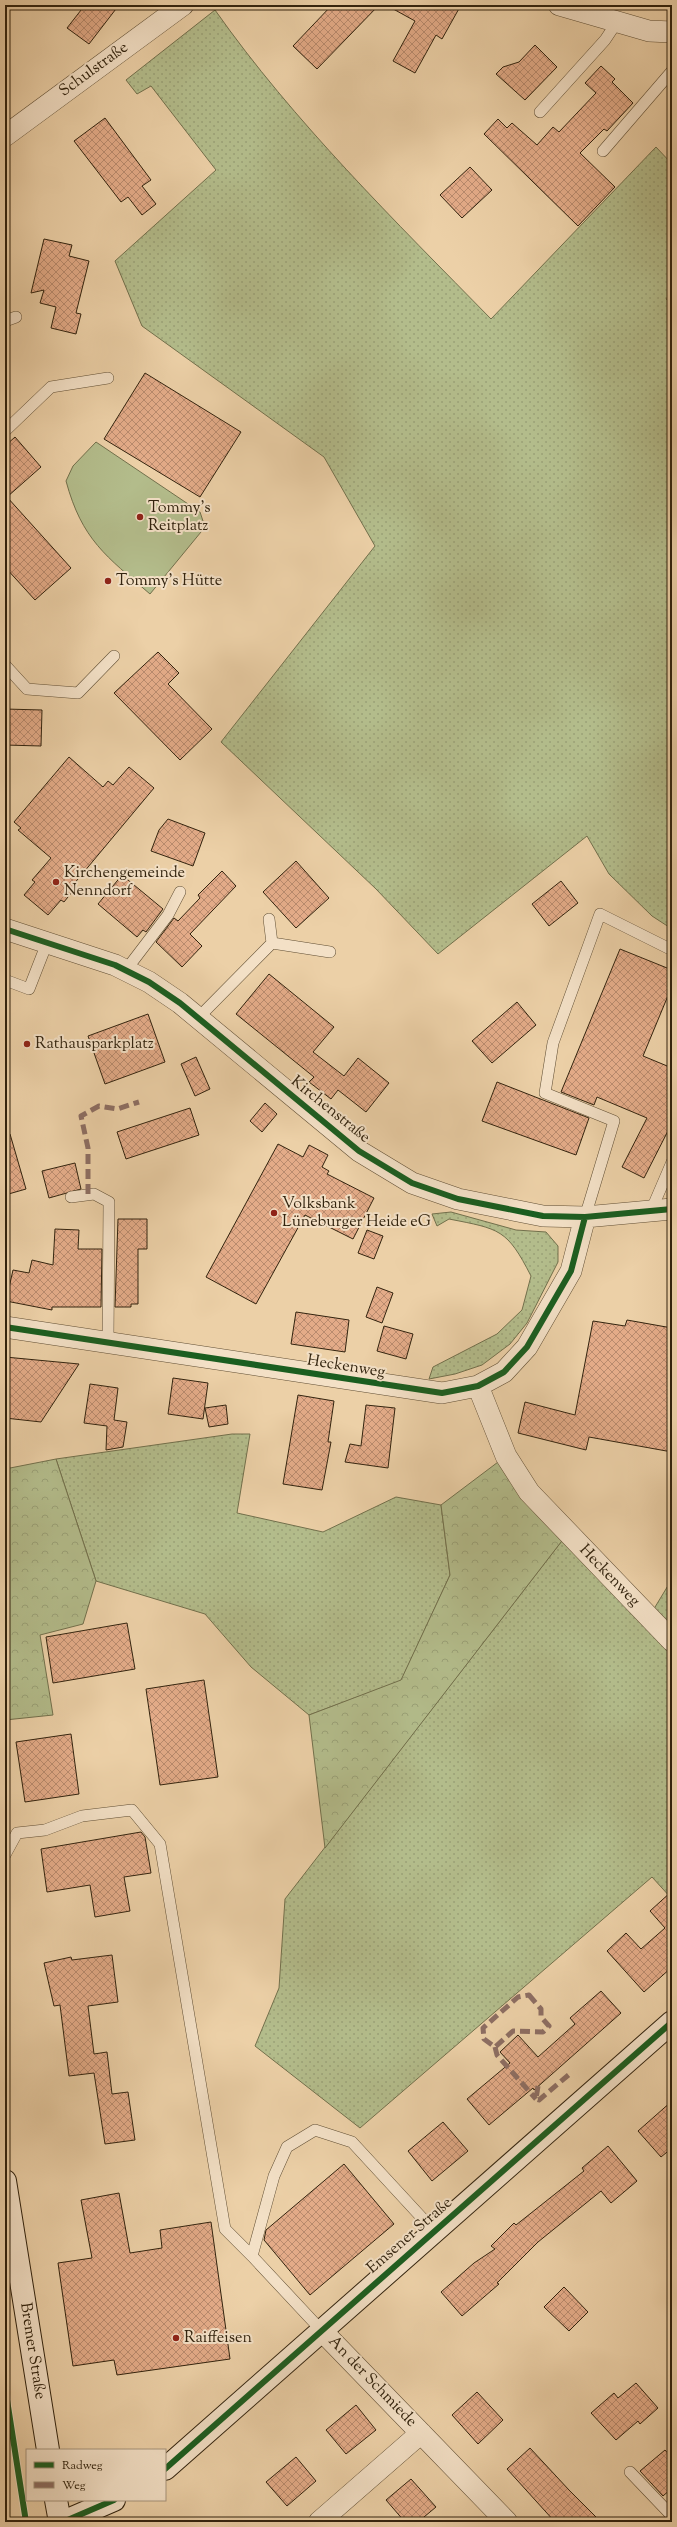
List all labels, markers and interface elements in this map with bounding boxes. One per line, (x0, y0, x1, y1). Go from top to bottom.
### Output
street label: Schulstraße (55, 37, 133, 103)
place label: Tommy's Reitplatz (148, 497, 211, 538)
marker: Tommy's Reitplatz (135, 512, 145, 522)
place label: Tommy's Hütte (116, 570, 222, 593)
marker: Tommy's Hütte (103, 576, 113, 586)
place label: Kirchengemeinde Nenndorf (64, 862, 185, 903)
marker: Kirchengemeinde Nenndorf (51, 877, 61, 887)
place label: Rathausparkplatz (35, 1033, 154, 1056)
marker: Rathausparkplatz (22, 1039, 32, 1049)
street label: Kirchenstraße (285, 1071, 375, 1149)
place label: Volksbank Lüneburger Heide eG (282, 1193, 431, 1234)
marker: Volksbank Lüneburger Heide eG (269, 1208, 279, 1218)
street label: Heckenweg (305, 1349, 387, 1385)
street label: Heckenweg (573, 1540, 645, 1612)
street label: Emsener Straße (362, 2192, 458, 2280)
street label: Bremer Straße (13, 2301, 51, 2401)
place label: Raiffeisen (184, 2327, 253, 2350)
street label: An der Schmiede (322, 2331, 422, 2433)
marker: Raiffeisen (171, 2333, 181, 2343)
legend (26, 2449, 166, 2501)
text: Radweg (62, 2457, 103, 2475)
text: Weg (62, 2477, 86, 2495)

